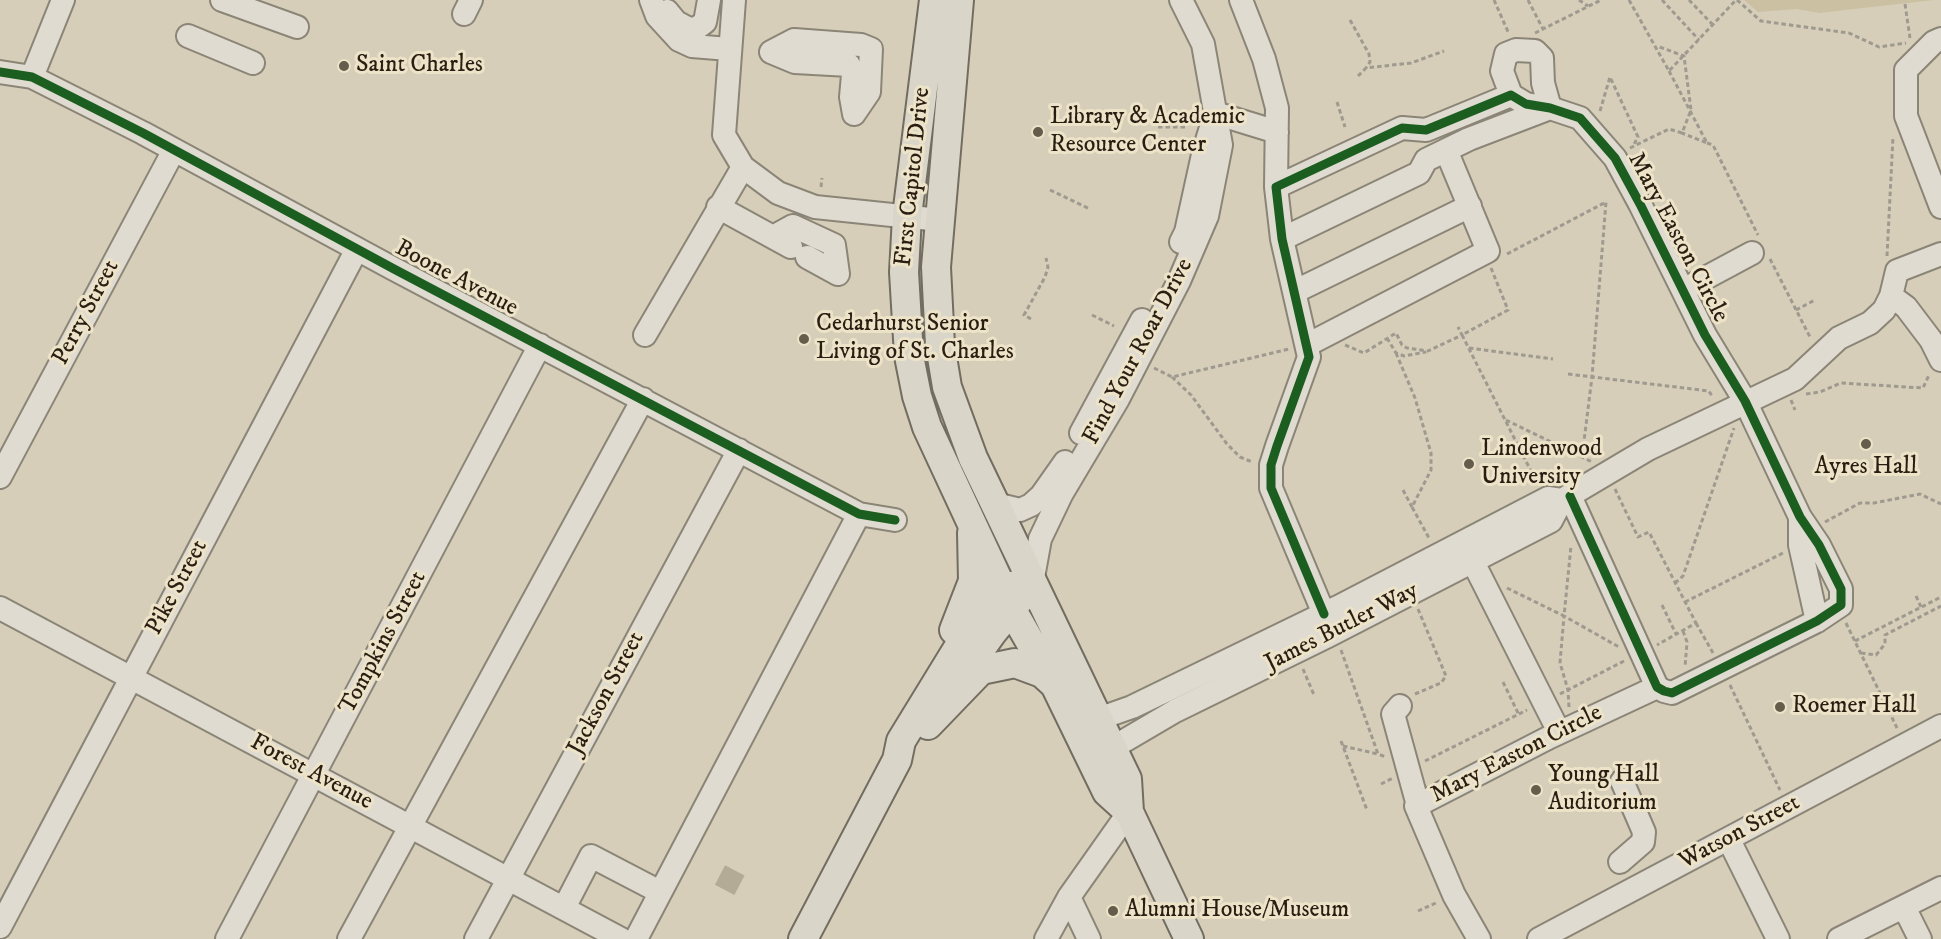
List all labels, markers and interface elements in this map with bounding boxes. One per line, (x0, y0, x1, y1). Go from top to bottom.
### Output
place label: Saint Charles (356, 52, 483, 80)
marker: Saint Charles (337, 59, 351, 73)
street label: First Capitol Drive (890, 86, 938, 268)
place label: Library & Academic Resource Center (1050, 104, 1245, 160)
marker: Library & Academic Resource Center (1031, 125, 1045, 139)
street label: Mary Easton Circle (1620, 148, 1734, 328)
street label: Boone Avenue (390, 235, 522, 323)
street label: Find Your Roar Drive (1078, 254, 1200, 450)
street label: Perry Street (47, 256, 127, 370)
place label: Cedarhurst Senior Living of St. Charles (816, 311, 1014, 367)
marker: Cedarhurst Senior Living of St. Charles (797, 332, 811, 346)
place label: Lindenwood University (1481, 436, 1602, 492)
marker: Ayres Hall (1859, 437, 1873, 451)
place label: Ayres Hall (1815, 454, 1917, 482)
marker: Lindenwood University (1462, 457, 1476, 471)
street label: Pike Street (141, 535, 215, 641)
street label: Tompkins Street (334, 567, 434, 719)
street label: James Butler Way (1261, 577, 1423, 679)
street label: Jackson Street (562, 627, 652, 761)
place label: Roemer Hall (1792, 693, 1916, 721)
street label: Mary Easton Circle (1427, 699, 1607, 811)
marker: Roemer Hall (1773, 700, 1787, 714)
street label: Forest Avenue (245, 729, 377, 817)
place label: Young Hall Auditorium (1548, 762, 1659, 818)
marker: Young Hall Auditorium (1529, 783, 1543, 797)
street label: Watson Street (1675, 789, 1805, 877)
place label: Alumni House/Museum (1125, 897, 1349, 925)
marker: Alumni House/Museum (1106, 904, 1120, 918)

